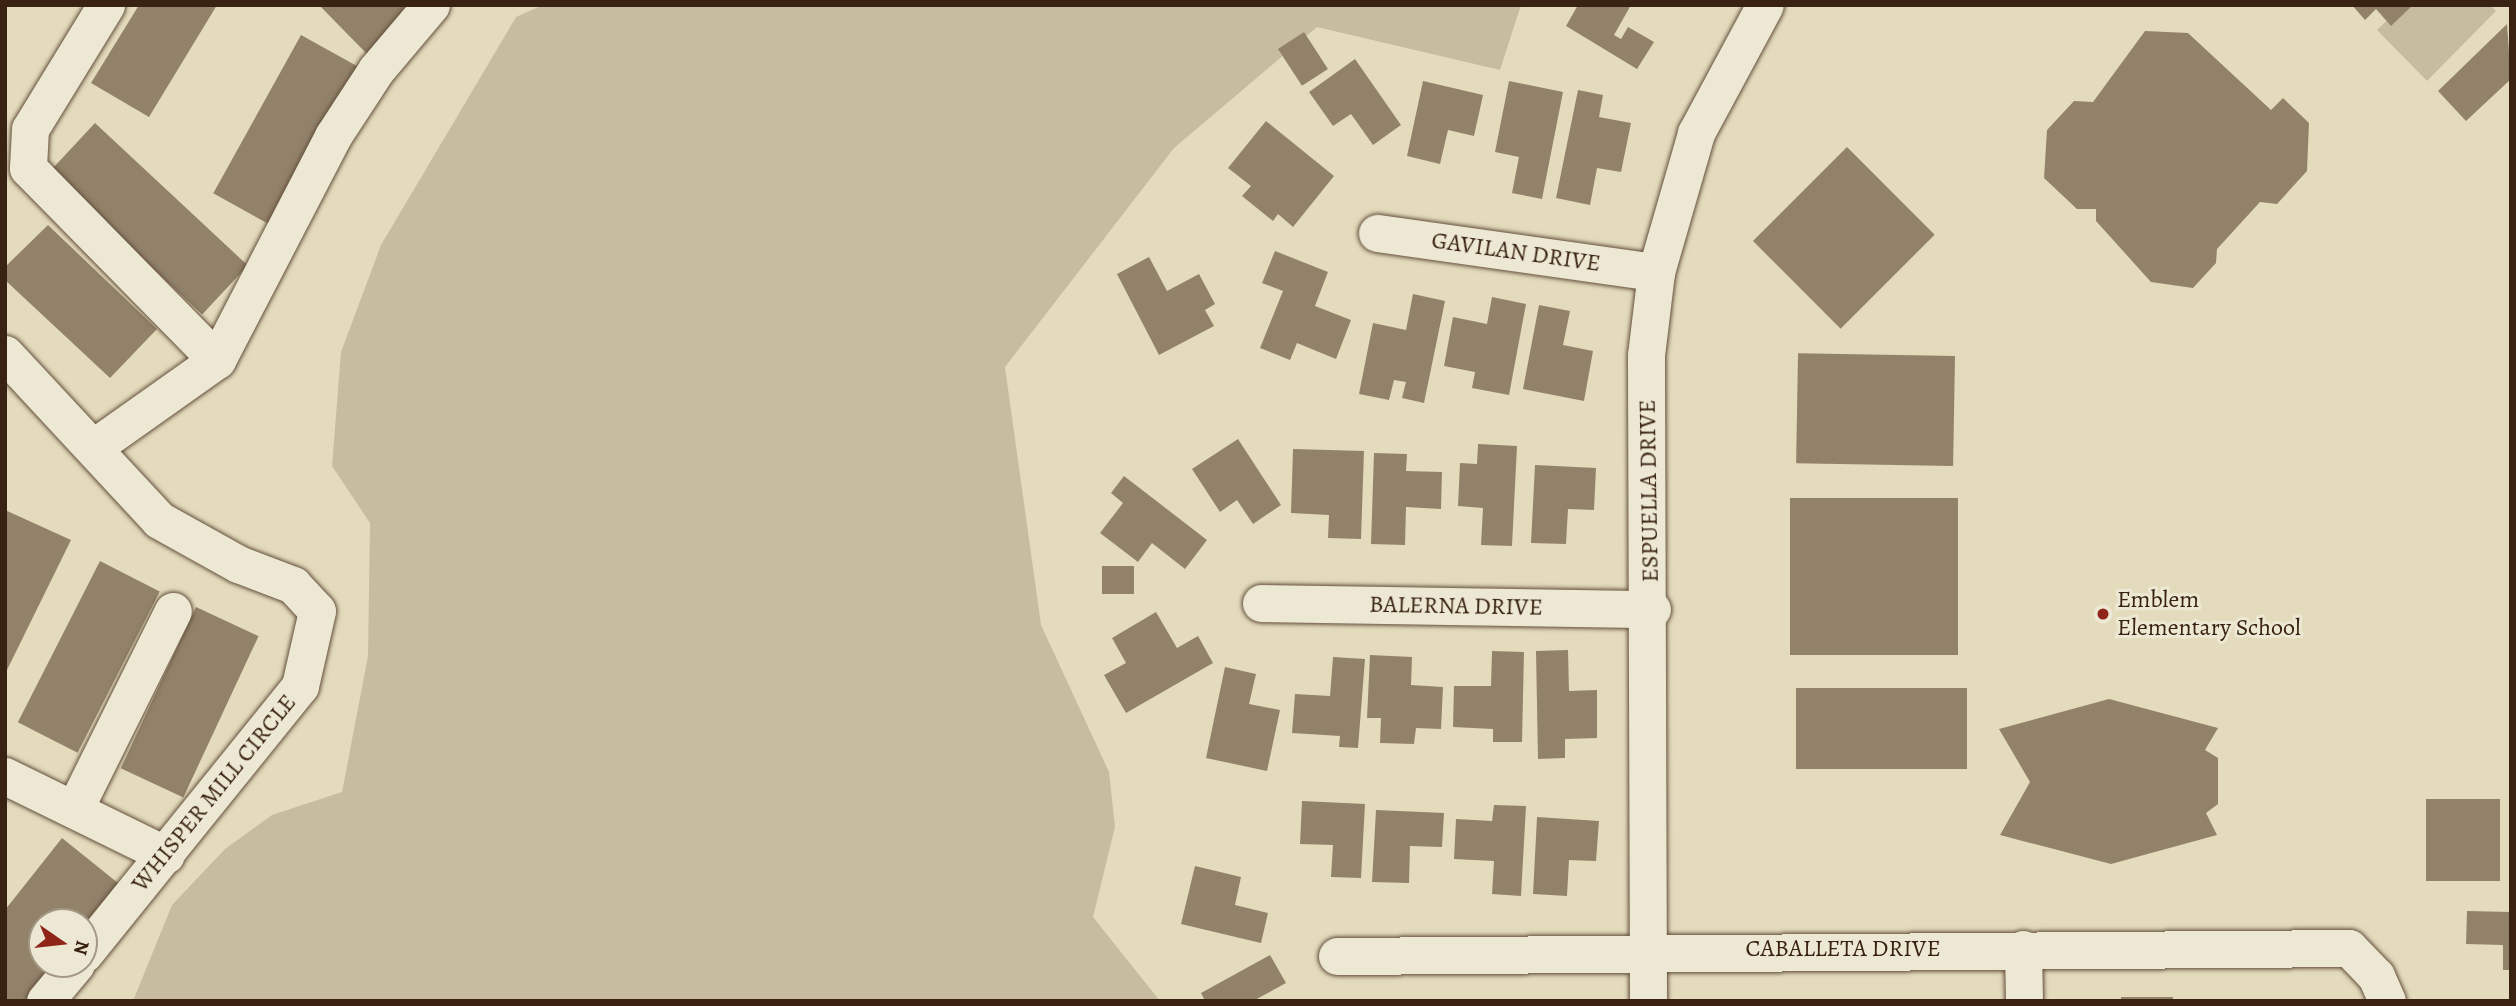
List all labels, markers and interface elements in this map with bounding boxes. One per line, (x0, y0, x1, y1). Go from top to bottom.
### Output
street label: GAVILAN DRIVE (1430, 226, 1602, 278)
street label: ESPUELLA DRIVE (1633, 399, 1665, 583)
place label: Emblem Elementary School (2117, 586, 2301, 642)
street label: BALERNA DRIVE (1369, 590, 1543, 622)
marker: Emblem Elementary School (2095, 606, 2111, 622)
street label: WHISPER MILL CIRCLE (126, 689, 302, 897)
north arrow (28, 908, 98, 978)
street label: CABALLETA DRIVE (1745, 935, 1941, 963)
text: N (67, 938, 96, 957)

